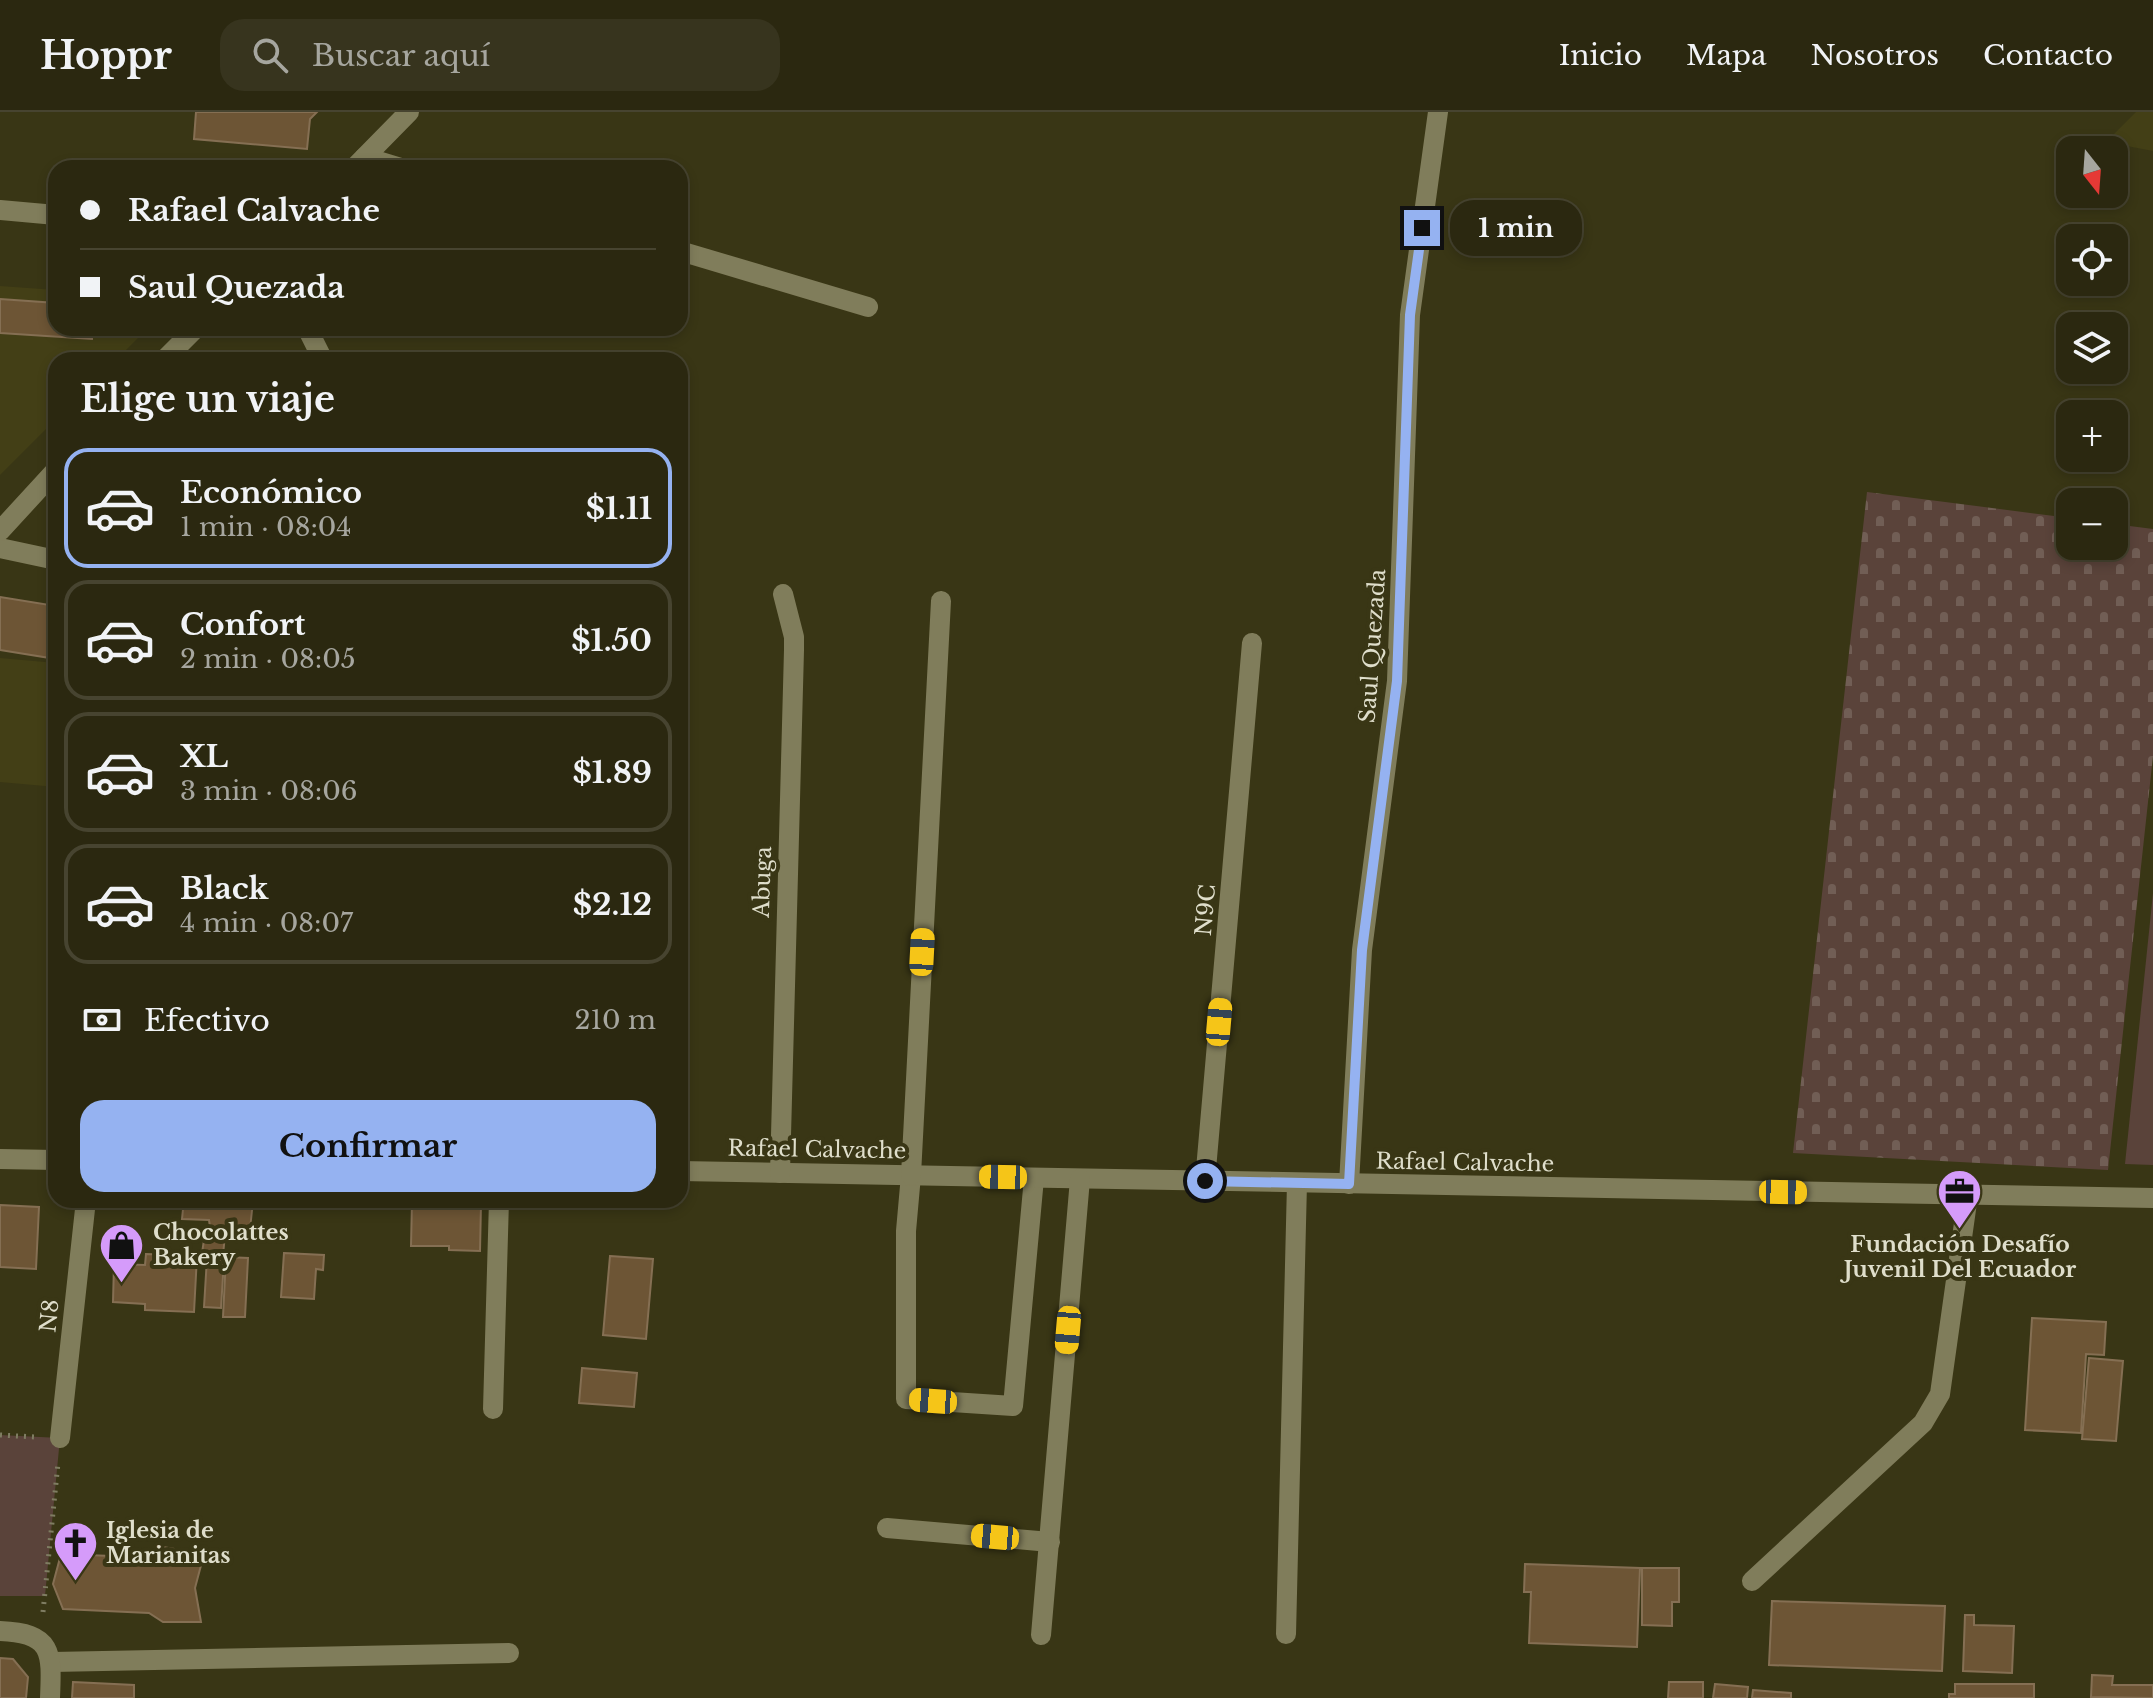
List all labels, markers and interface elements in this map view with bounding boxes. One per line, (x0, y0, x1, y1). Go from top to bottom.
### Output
search box (220, 19, 780, 91)
text: Hoppr (40, 32, 172, 79)
icon: search (248, 33, 292, 77)
text: Buscar aquí (312, 37, 490, 74)
text: Inicio (1559, 38, 1642, 73)
text: Mapa (1686, 38, 1767, 73)
text: Nosotros (1811, 38, 1939, 73)
text: Contacto (1983, 38, 2113, 73)
north arrow (2056, 136, 2128, 208)
map controls (2056, 136, 2128, 560)
text: Rafael Calvache (128, 192, 380, 229)
callout: 1 min (1450, 200, 1582, 256)
route end (1404, 210, 1440, 246)
text: 1 min (1478, 212, 1554, 244)
button: locate (2056, 224, 2128, 296)
text: Saul Quezada (128, 269, 345, 306)
button: layers (2056, 312, 2128, 384)
text: Elige un viaje (80, 377, 335, 422)
button: + (2056, 400, 2128, 472)
icon: car (84, 472, 156, 544)
text: Económico (180, 474, 362, 511)
button: − (2056, 488, 2128, 560)
text: $1.11 (586, 490, 652, 527)
text: 1 min · 08:04 (180, 511, 352, 543)
street label: Saul Quezada (1354, 567, 1391, 724)
icon: car (84, 604, 156, 676)
text: Confort (180, 606, 305, 643)
text: $1.50 (571, 622, 652, 659)
text: 2 min · 08:05 (180, 643, 356, 675)
icon: car (84, 736, 156, 808)
text: XL (180, 738, 228, 775)
text: $1.89 (573, 754, 652, 791)
text: 3 min · 08:06 (180, 775, 358, 807)
street label: Abuga (748, 845, 777, 919)
icon: car (84, 868, 156, 940)
text: Black (180, 870, 268, 907)
street label: N9C (1190, 883, 1221, 937)
text: $2.12 (573, 886, 652, 923)
text: 4 min · 08:07 (180, 907, 353, 939)
car (909, 927, 935, 977)
car (1205, 997, 1233, 1047)
icon: cash (80, 998, 124, 1042)
text: Efectivo (144, 1002, 270, 1039)
text: 210 m (574, 1004, 656, 1036)
button: Confirmar (80, 1100, 656, 1192)
street label: Rafael Calvache (727, 1134, 907, 1165)
street label: Rafael Calvache (1375, 1147, 1555, 1178)
route start (1187, 1163, 1223, 1199)
car (979, 1165, 1027, 1189)
office icon: Fundación Desafío Juvenil Del Ecuador (1936, 1167, 1984, 1230)
car (1759, 1180, 1807, 1204)
place label: Chocolattes Bakery (153, 1219, 289, 1271)
shop icon: Chocolattes Bakery (98, 1221, 146, 1284)
place label: Fundación Desafío Juvenil Del Ecuador (1840, 1231, 2076, 1283)
street label: N8 (34, 1298, 65, 1334)
car (1054, 1305, 1082, 1355)
car (908, 1387, 958, 1415)
place label: Iglesia de Marianitas (106, 1517, 231, 1569)
church icon: Iglesia de Marianitas (51, 1519, 99, 1582)
car (970, 1523, 1020, 1551)

